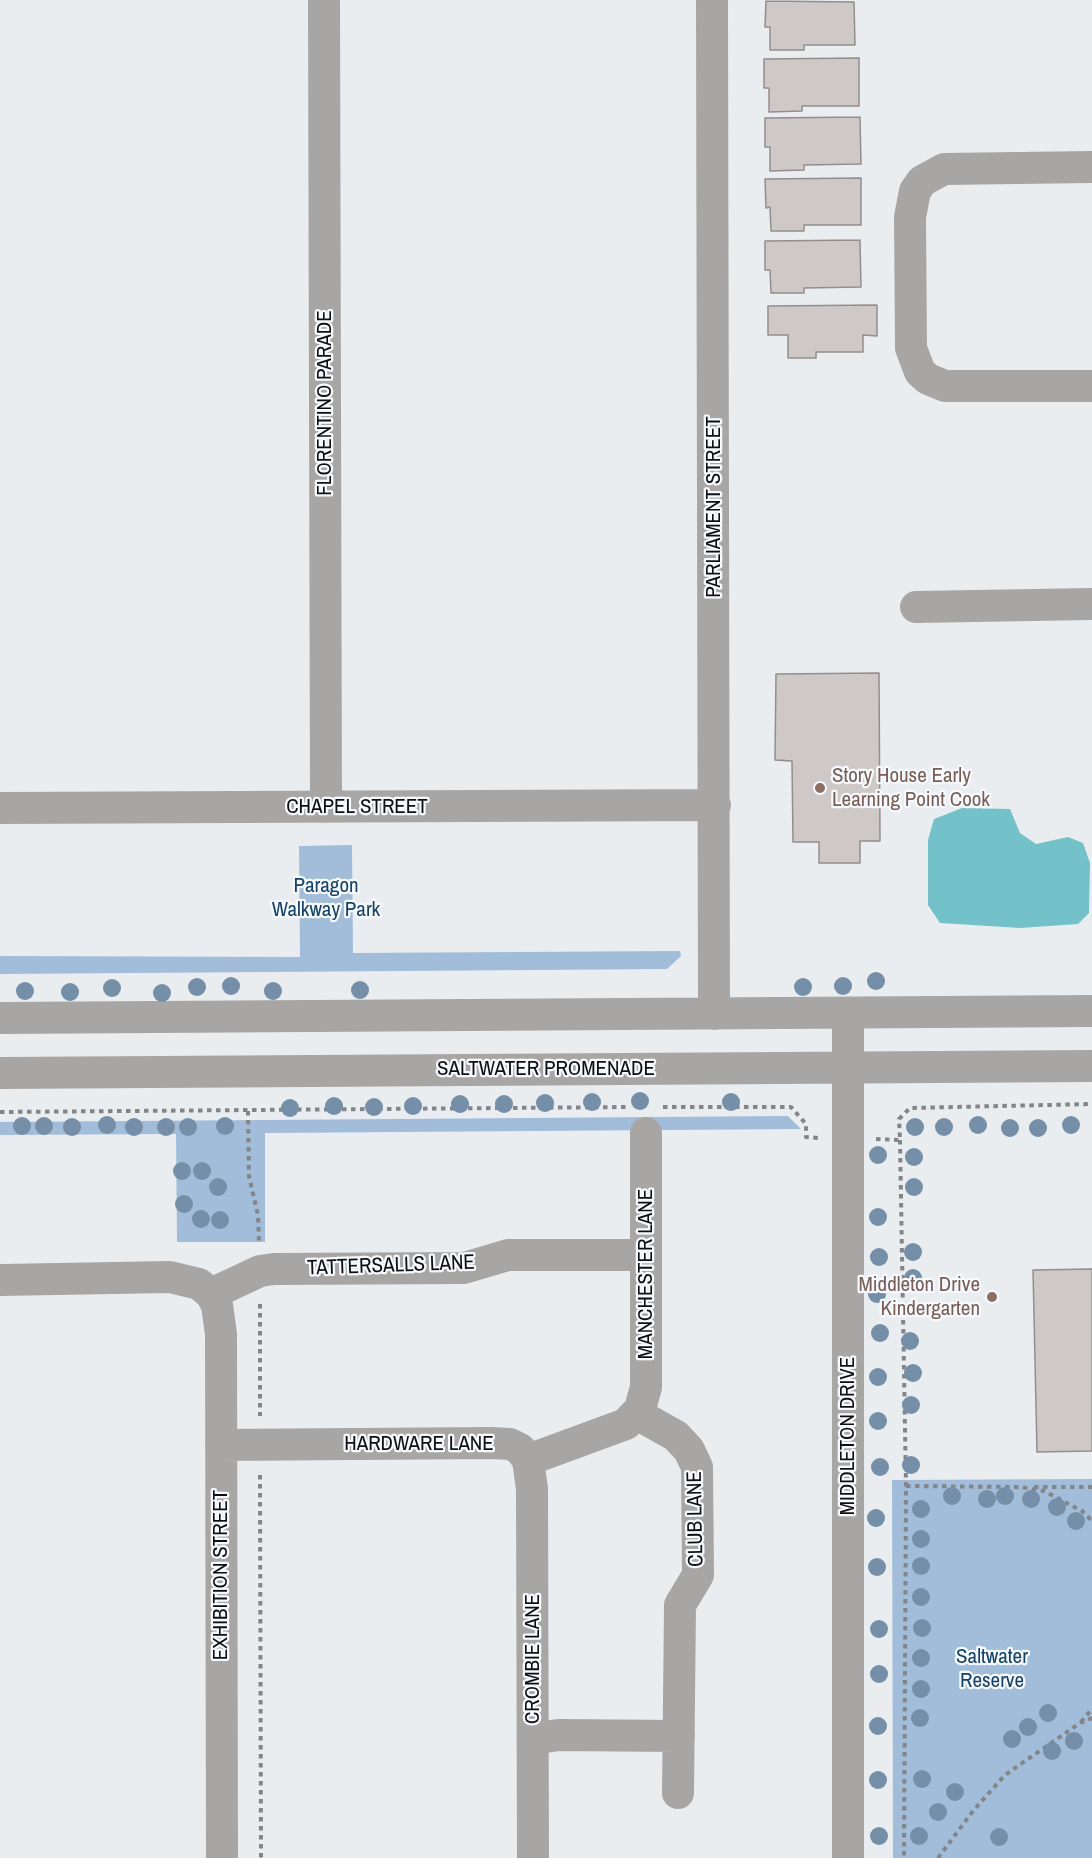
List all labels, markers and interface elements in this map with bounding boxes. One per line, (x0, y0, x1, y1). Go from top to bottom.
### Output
street label: FLORENTINO PARADE (312, 310, 338, 496)
street label: PARLIAMENT STREET (701, 416, 727, 598)
place label: Story House Early Learning Point Cook (832, 763, 990, 813)
marker: Story House Early Learning Point Cook (813, 781, 827, 795)
street label: CHAPEL STREET (286, 794, 428, 820)
park label: Paragon Walkway Park (272, 873, 380, 923)
street label: SALTWATER PROMENADE (437, 1056, 655, 1082)
street label: MANCHESTER LANE (633, 1189, 659, 1359)
street label: TATTERSALLS LANE (307, 1250, 475, 1282)
place label: Middleton Drive Kindergarten (858, 1272, 980, 1322)
marker: Middleton Drive Kindergarten (985, 1290, 999, 1304)
street label: MIDDLETON DRIVE (835, 1357, 861, 1515)
street label: HARDWARE LANE (344, 1431, 494, 1457)
street label: CLUB LANE (683, 1471, 709, 1567)
street label: EXHIBITION STREET (208, 1490, 234, 1660)
street label: CROMBIE LANE (520, 1594, 546, 1724)
park label: Saltwater Reserve (956, 1644, 1028, 1694)

